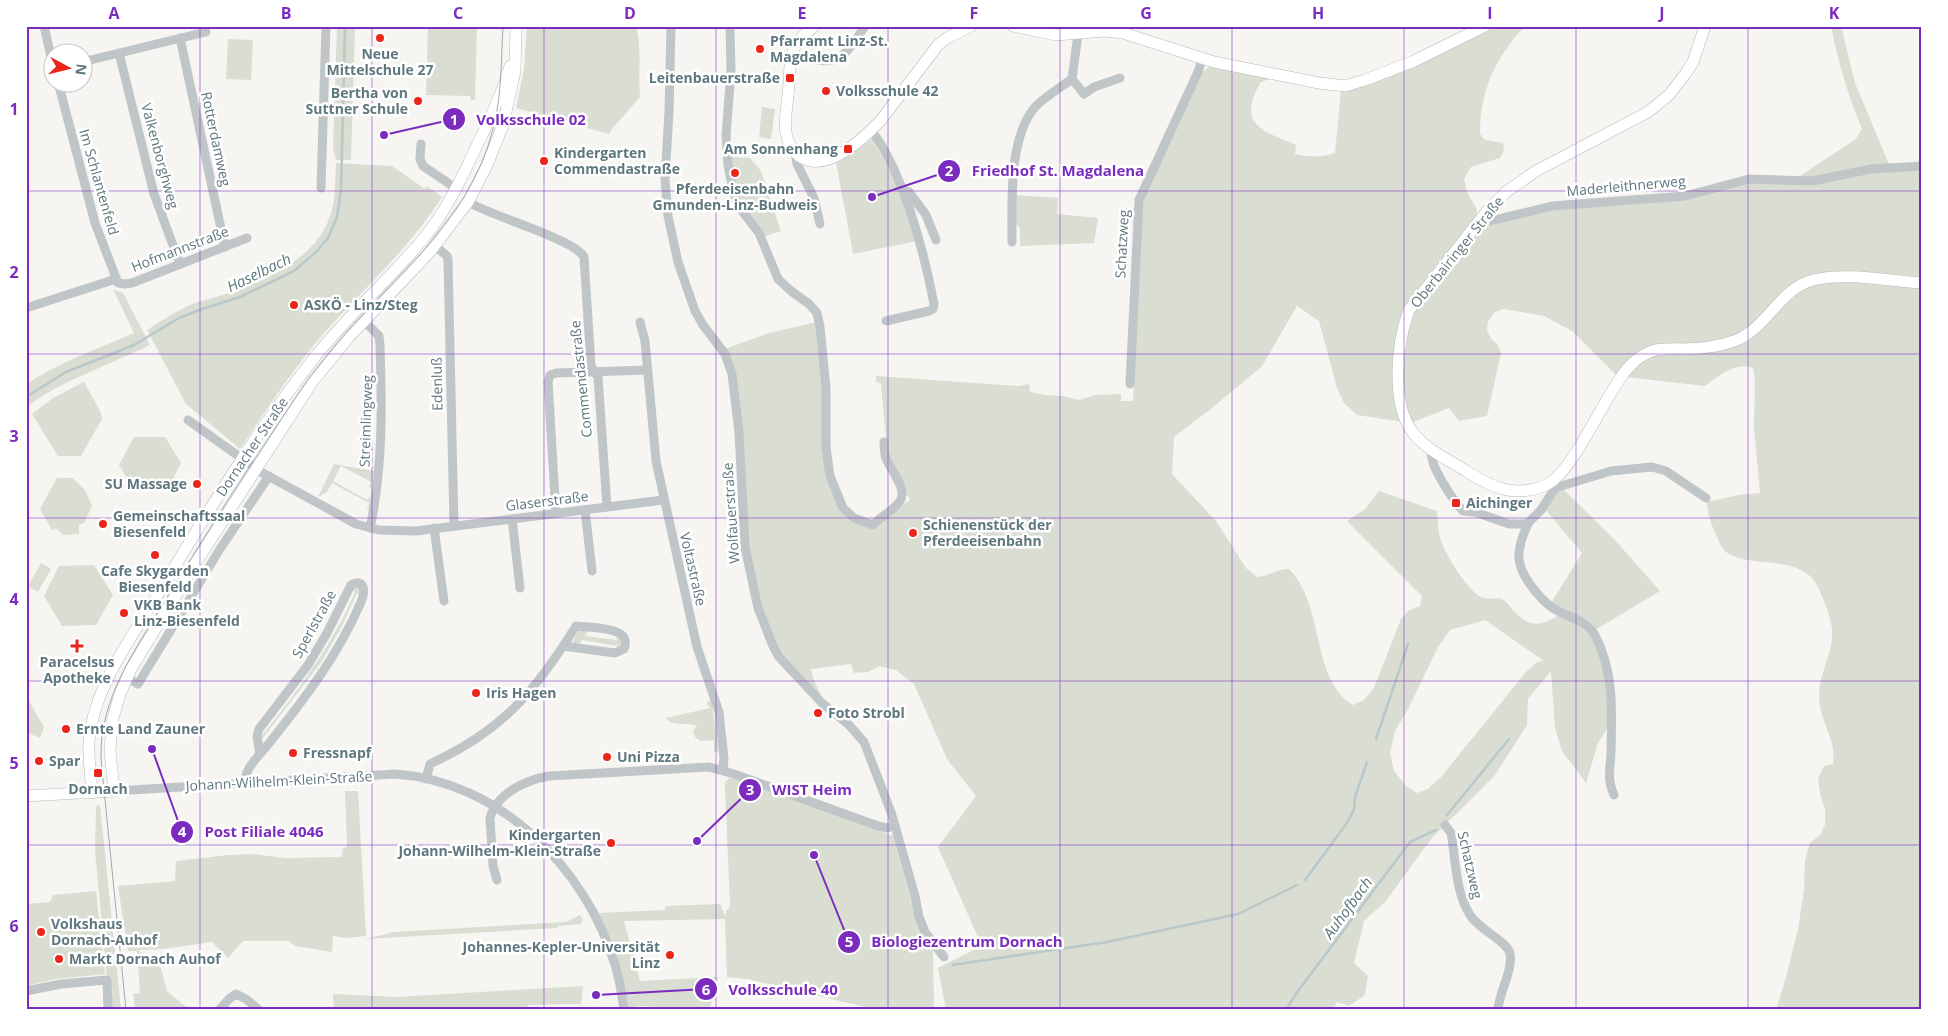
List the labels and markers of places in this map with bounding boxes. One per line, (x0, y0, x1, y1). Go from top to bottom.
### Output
place label: Pfarramt Linz-St. Magdalena (770, 31, 888, 66)
marker: Neue Mittelschule 27 (374, 32, 386, 44)
marker: Pfarramt Linz-St. Magdalena (754, 43, 766, 55)
place label: Neue Mittelschule 27 (327, 44, 433, 79)
place label: Leitenbauerstraße (649, 68, 780, 87)
marker: Leitenbauerstraße (784, 72, 796, 84)
place label: Volksschule 42 (836, 81, 938, 100)
place label: Bertha von Suttner Schule (306, 83, 408, 118)
marker: Volksschule 42 (820, 85, 832, 97)
marker: Bertha von Suttner Schule (412, 95, 424, 107)
callout: Volksschule 02 (441, 104, 596, 134)
place label: Am Sonnenhang (724, 139, 838, 158)
place label: Kindergarten Commendastraße (554, 143, 680, 178)
marker: Am Sonnenhang (842, 143, 854, 155)
marker: Kindergarten Commendastraße (538, 155, 550, 167)
callout: Friedhof St. Magdalena (937, 156, 1154, 186)
marker: Pferdeeisenbahn Gmunden-Linz-Budweis (729, 167, 741, 179)
place label: Pferdeeisenbahn Gmunden-Linz-Budweis (653, 179, 817, 214)
place label: ASKÖ - Linz/Steg (304, 295, 418, 314)
marker: ASKÖ - Linz/Steg (288, 299, 300, 311)
place label: SU Massage (105, 474, 187, 493)
marker: SU Massage (191, 478, 203, 490)
place label: Aichinger (1466, 493, 1533, 512)
marker: Aichinger (1450, 497, 1462, 509)
place label: Gemeinschaftssaal Biesenfeld (113, 506, 245, 541)
place label: Schienenstück der Pferdeeisenbahn (923, 515, 1052, 550)
marker: Gemeinschaftssaal Biesenfeld (97, 518, 109, 530)
marker: Schienenstück der Pferdeeisenbahn (907, 527, 919, 539)
marker: Cafe Skygarden Biesenfeld (149, 549, 161, 561)
place label: Cafe Skygarden Biesenfeld (101, 561, 209, 596)
place label: VKB Bank Linz-Biesenfeld (134, 595, 240, 630)
marker: VKB Bank Linz-Biesenfeld (118, 607, 130, 619)
marker: Paracelsus Apotheke (71, 640, 83, 652)
place label: Paracelsus Apotheke (40, 652, 115, 687)
place label: Iris Hagen (486, 683, 556, 702)
marker: Iris Hagen (470, 687, 482, 699)
place label: Foto Strobl (828, 703, 905, 722)
marker: Foto Strobl (812, 707, 824, 719)
place label: Ernte Land Zauner (76, 719, 206, 738)
marker: Ernte Land Zauner (60, 723, 72, 735)
place label: Fressnapf (303, 743, 373, 762)
marker: Fressnapf (287, 747, 299, 759)
place label: Uni Pizza (617, 747, 680, 766)
place label: Spar (49, 751, 81, 770)
marker: Uni Pizza (601, 751, 613, 763)
marker: Spar (33, 755, 45, 767)
marker: Dornach (92, 767, 104, 779)
callout: WIST Heim (737, 775, 862, 805)
place label: Dornach (68, 779, 128, 798)
callout: Post Filiale 4046 (169, 817, 333, 847)
place label: Kindergarten Johann-Wilhelm-Klein-Straße (396, 825, 601, 860)
marker: Kindergarten Johann-Wilhelm-Klein-Straße (605, 837, 617, 849)
place label: Volkshaus Dornach-Auhof (51, 914, 159, 949)
marker: Volkshaus Dornach-Auhof (35, 926, 47, 938)
callout: Biologiezentrum Dornach (837, 927, 1073, 957)
place label: Johannes-Kepler-Universität Linz (461, 937, 660, 972)
place label: Markt Dornach Auhof (69, 949, 222, 968)
marker: Johannes-Kepler-Universität Linz (664, 949, 676, 961)
marker: Markt Dornach Auhof (53, 953, 65, 965)
callout: Volksschule 40 (693, 974, 848, 1004)

